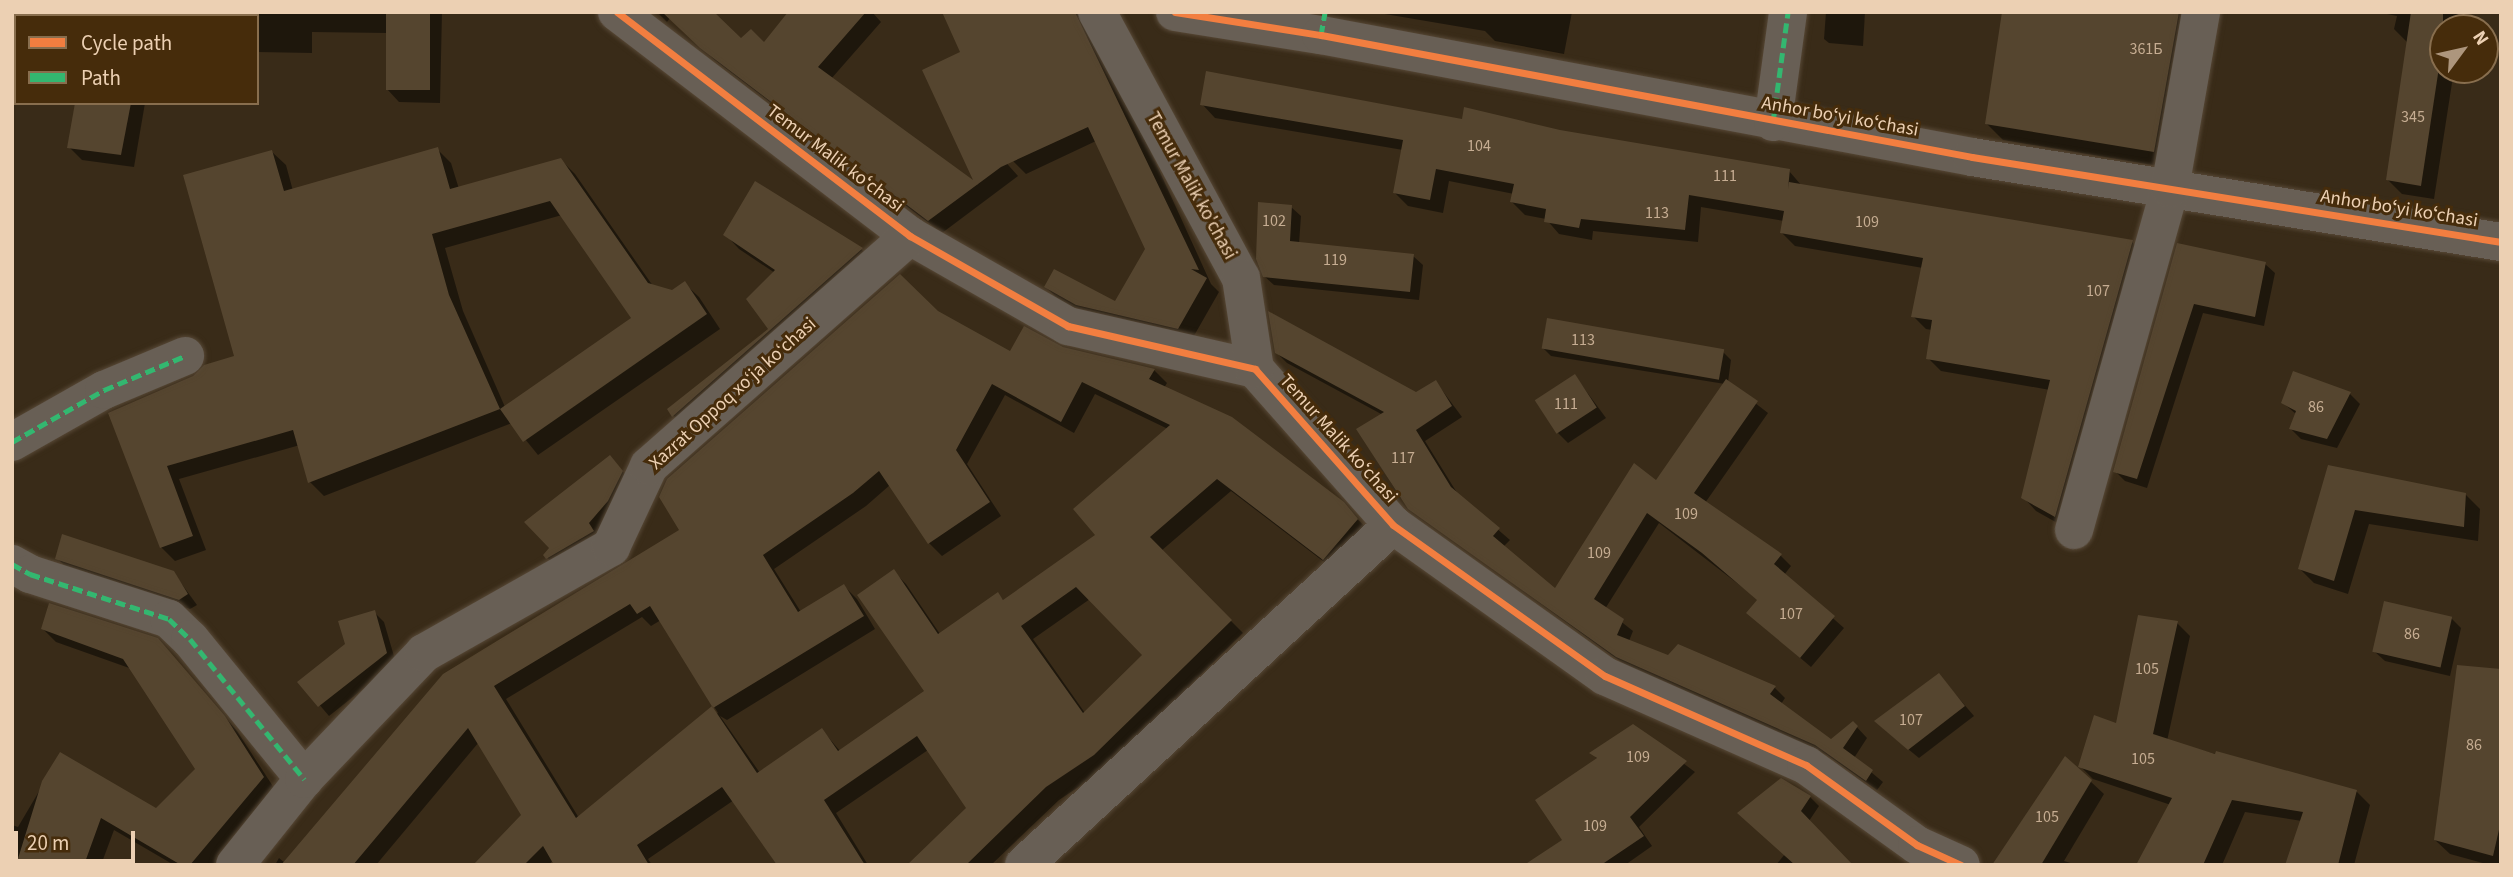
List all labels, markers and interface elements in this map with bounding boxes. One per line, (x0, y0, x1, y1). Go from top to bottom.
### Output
legend (14, 14, 259, 105)
north arrow (2429, 14, 2499, 84)
text: N (2466, 26, 2495, 51)
text: Cycle path (81, 28, 172, 58)
house number: 361Б (2129, 39, 2163, 59)
text: Path (81, 63, 121, 93)
street label: Anhor boʻyi koʻchasi (1760, 92, 1920, 142)
street label: Temur Malik koʻchasi (762, 100, 908, 218)
house number: 345 (2401, 107, 2425, 127)
street label: Temur Malik ko'chasi (1141, 108, 1241, 264)
house number: 104 (1467, 136, 1491, 156)
house number: 111 (1713, 166, 1737, 186)
street label: Anhor boʻyi koʻchasi (2319, 185, 2479, 233)
house number: 113 (1645, 203, 1669, 223)
house number: 102 (1262, 211, 1286, 231)
house number: 109 (1855, 212, 1879, 232)
house number: 119 (1323, 250, 1347, 270)
house number: 107 (2086, 281, 2110, 301)
street label: Xazrat Oppoq xo‘ja ko‘chasi (645, 313, 821, 475)
house number: 113 (1571, 330, 1595, 350)
street label: Temur Malik koʻchasi (1274, 370, 1402, 508)
house number: 111 (1554, 394, 1578, 414)
house number: 86 (2308, 397, 2324, 417)
house number: 117 (1391, 448, 1415, 468)
house number: 109 (1674, 504, 1698, 524)
house number: 109 (1587, 543, 1611, 563)
house number: 107 (1779, 604, 1803, 624)
house number: 86 (2404, 624, 2420, 644)
house number: 105 (2135, 659, 2159, 679)
house number: 107 (1899, 710, 1923, 730)
house number: 86 (2466, 735, 2482, 755)
house number: 109 (1626, 747, 1650, 767)
house number: 105 (2131, 749, 2155, 769)
house number: 105 (2035, 807, 2059, 827)
house number: 109 (1583, 816, 1607, 836)
scale bar (18, 818, 138, 862)
text: 20 m (27, 828, 69, 858)

